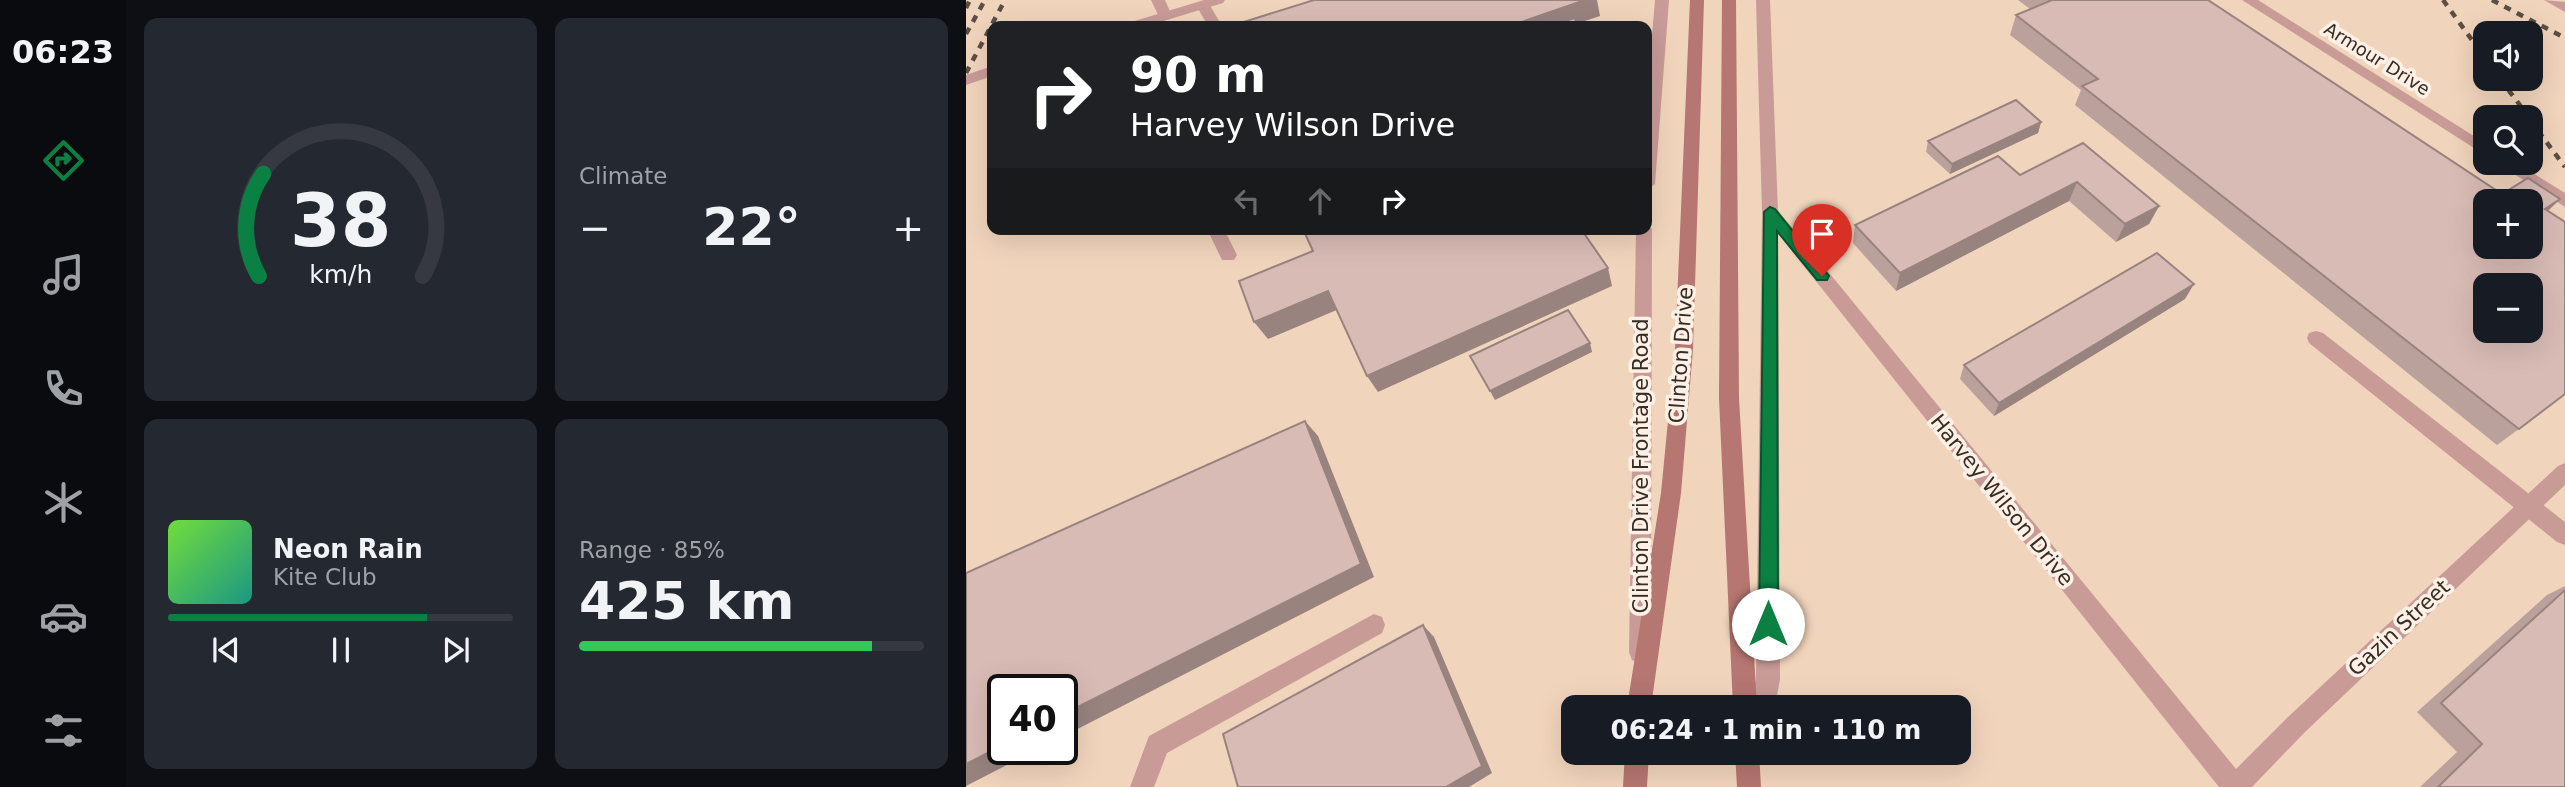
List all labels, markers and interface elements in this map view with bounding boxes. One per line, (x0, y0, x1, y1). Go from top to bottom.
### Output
street label: Armour Drive (2321, 18, 2434, 99)
map controls (2473, 21, 2543, 343)
button: sound (2473, 21, 2543, 91)
text: 06:23 (12, 33, 114, 71)
text: 90 m (1130, 47, 1266, 104)
icon: right (1015, 49, 1106, 140)
button: search (2473, 105, 2543, 175)
text: Harvey Wilson Drive (1130, 106, 1455, 144)
icon: directions (39, 136, 88, 185)
text: Climate (579, 163, 668, 189)
text: 38 (290, 178, 391, 263)
icon: left (1228, 182, 1266, 220)
icon: ahead (1301, 182, 1339, 220)
icon: right (1374, 182, 1412, 220)
button: + (2473, 189, 2543, 259)
text: 22° (702, 197, 801, 257)
pin (1792, 204, 1852, 276)
text: − (579, 206, 611, 250)
text: + (892, 206, 924, 250)
icon: arrive (1803, 215, 1841, 253)
icon: music (39, 250, 88, 299)
text: km/h (309, 259, 372, 288)
button: − (2473, 273, 2543, 343)
street label: Clinton Drive (1664, 286, 1698, 424)
street label: Clinton Drive Frontage Road (1629, 319, 1653, 613)
icon: phone (39, 364, 88, 413)
street label: Harvey Wilson Drive (1925, 409, 2079, 591)
icon: climate (39, 478, 88, 527)
text: Neon Rain (273, 534, 423, 564)
text: Range · 85% (579, 537, 725, 563)
text: Kite Club (273, 564, 377, 590)
text: 425 km (579, 571, 794, 631)
street label: Gazin Street (2343, 575, 2455, 681)
position arrow (1731, 587, 1805, 661)
icon: car (39, 592, 88, 641)
icon: previous (207, 631, 245, 669)
icon: pause (322, 631, 360, 669)
icon: next (437, 631, 475, 669)
speed limit sign: 40 (987, 674, 1078, 765)
icon: filters (39, 706, 88, 755)
text: 06:24 · 1 min · 110 m (1611, 715, 1921, 745)

